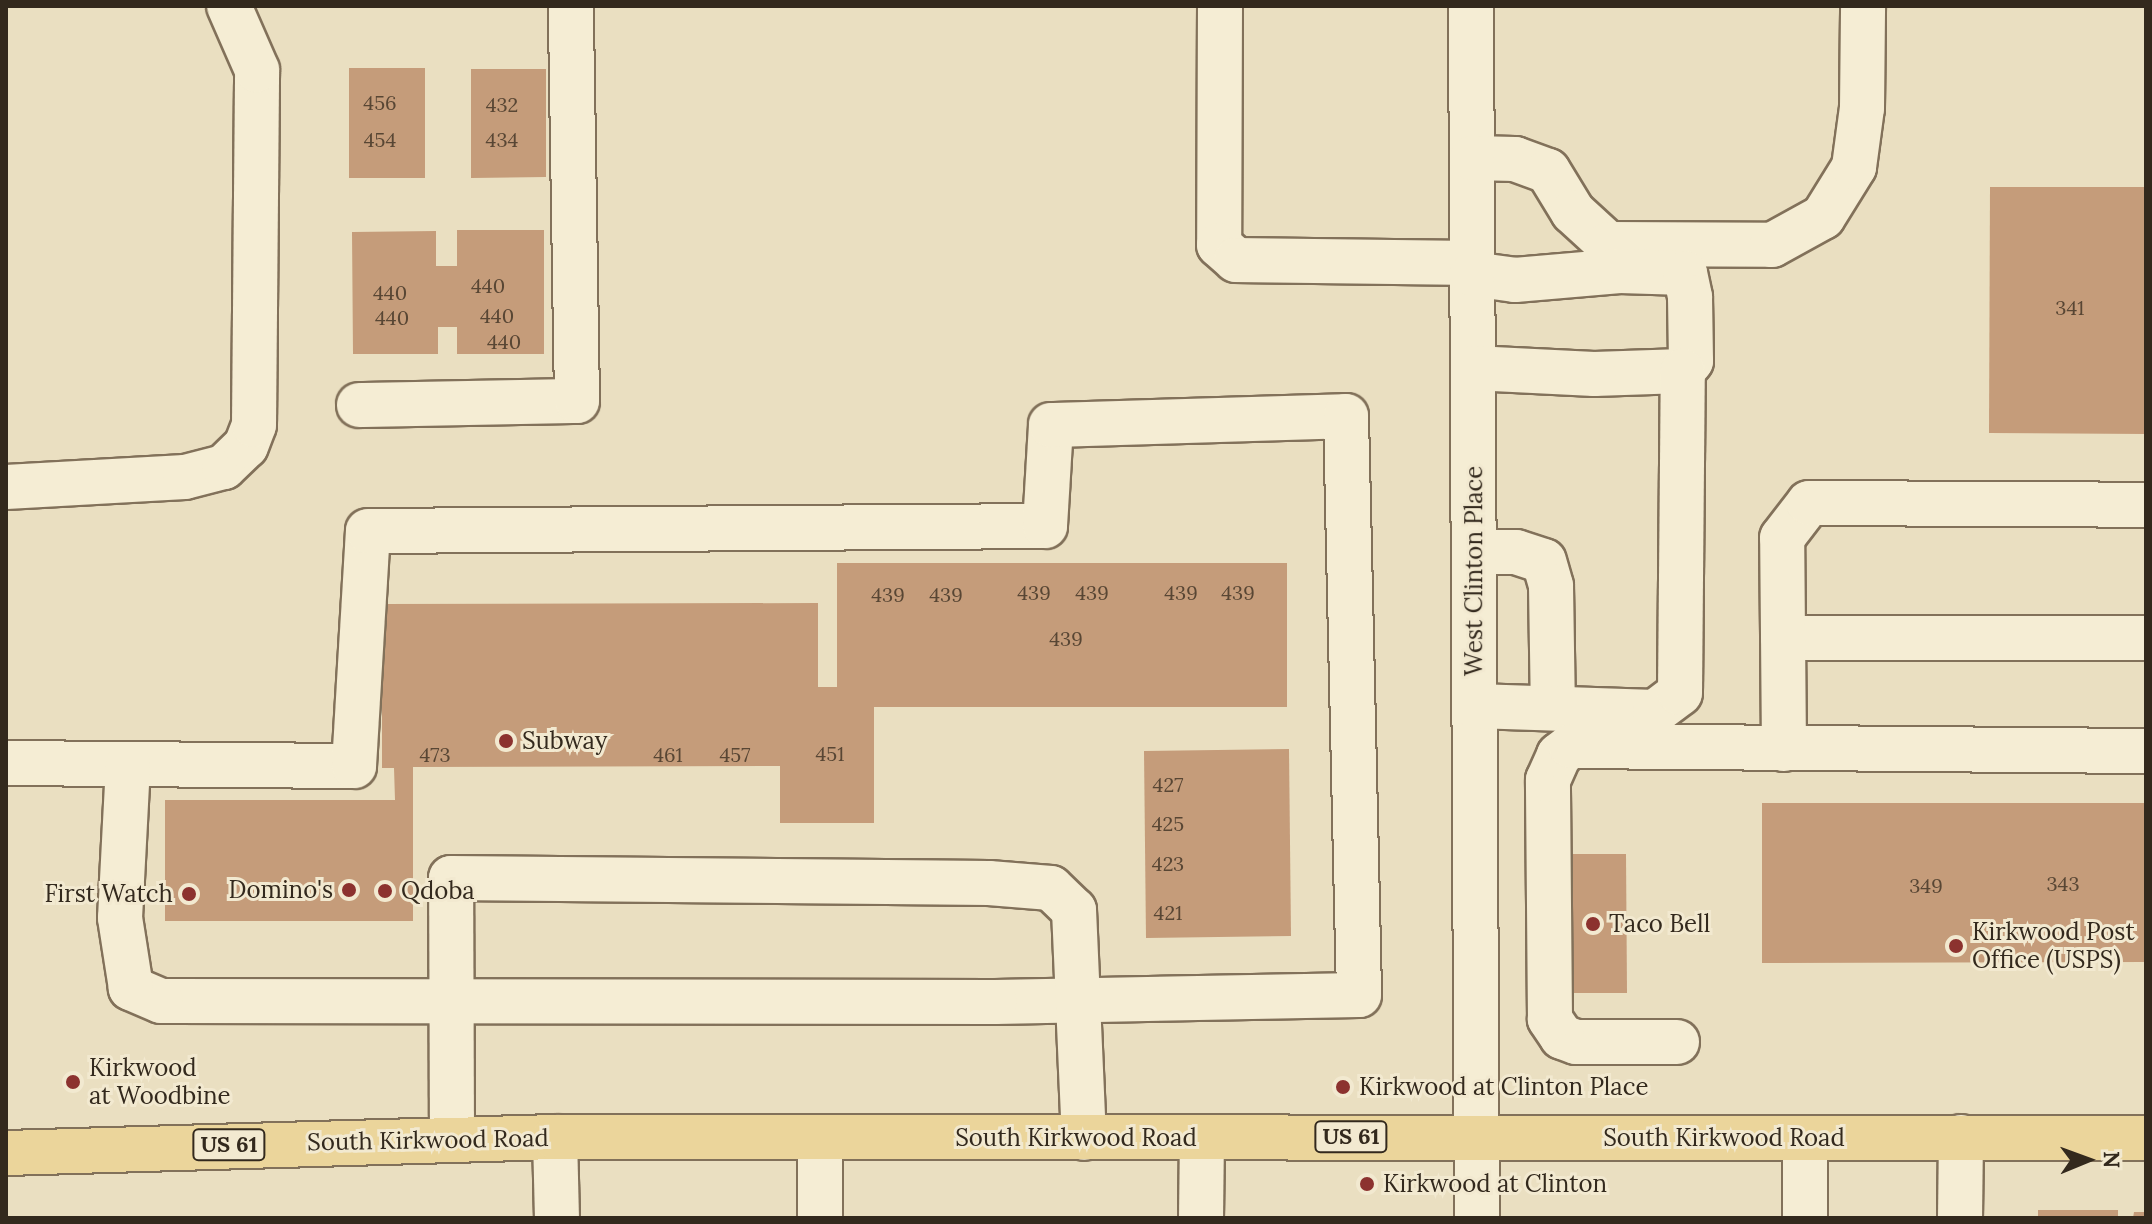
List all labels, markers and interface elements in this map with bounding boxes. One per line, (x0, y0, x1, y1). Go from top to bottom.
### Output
house number: 456 (363, 90, 397, 114)
house number: 432 (486, 92, 518, 116)
house number: 454 (364, 127, 396, 151)
house number: 434 (486, 127, 518, 151)
house number: 440 (471, 273, 505, 297)
house number: 440 (373, 280, 407, 304)
house number: 341 (2055, 295, 2085, 319)
house number: 440 (480, 303, 514, 327)
house number: 440 (375, 305, 409, 329)
house number: 440 (487, 329, 521, 353)
street label: West Clinton Place (1460, 466, 1488, 676)
house number: 439 (1017, 580, 1051, 604)
house number: 439 (1075, 580, 1109, 604)
house number: 439 (1164, 580, 1198, 604)
house number: 439 (1221, 580, 1255, 604)
house number: 439 (871, 582, 905, 606)
house number: 439 (929, 582, 963, 606)
house number: 439 (1049, 626, 1083, 650)
place label: Subway (522, 727, 607, 755)
marker: Subway (497, 732, 515, 750)
house number: 451 (815, 741, 845, 765)
house number: 473 (419, 742, 451, 766)
house number: 461 (653, 742, 683, 766)
house number: 457 (720, 742, 750, 766)
house number: 427 (1153, 772, 1183, 796)
house number: 425 (1152, 811, 1184, 835)
house number: 423 (1152, 851, 1184, 875)
house number: 343 (2046, 871, 2080, 895)
house number: 349 (1909, 873, 1943, 897)
place label: Domino's (229, 876, 333, 904)
place label: Qdoba (401, 877, 475, 905)
place label: First Watch (45, 880, 173, 908)
marker: Domino's (340, 881, 358, 899)
marker: Qdoba (376, 882, 394, 900)
marker: First Watch (180, 885, 198, 903)
house number: 421 (1154, 900, 1182, 924)
place label: Taco Bell (1609, 910, 1710, 938)
marker: Taco Bell (1584, 915, 1602, 933)
place label: Kirkwood Post Office (USPS) (1972, 918, 2135, 974)
marker: Kirkwood Post Office (USPS) (1947, 937, 1965, 955)
place label: Kirkwood at Woodbine (89, 1054, 230, 1110)
marker: Kirkwood at Woodbine (64, 1073, 82, 1091)
place label: Kirkwood at Clinton Place (1359, 1073, 1648, 1101)
marker: Kirkwood at Clinton Place (1334, 1078, 1352, 1096)
road number: US 61 (1313, 1119, 1389, 1155)
north arrow (2048, 1120, 2128, 1200)
street label: South Kirkwood Road (307, 1123, 549, 1157)
street label: South Kirkwood Road (955, 1124, 1197, 1152)
street label: South Kirkwood Road (1603, 1124, 1845, 1152)
road number: US 61 (191, 1127, 267, 1163)
text: N (2098, 1151, 2126, 1168)
place label: Kirkwood at Clinton (1383, 1170, 1607, 1198)
marker: Kirkwood at Clinton (1358, 1175, 1376, 1193)

